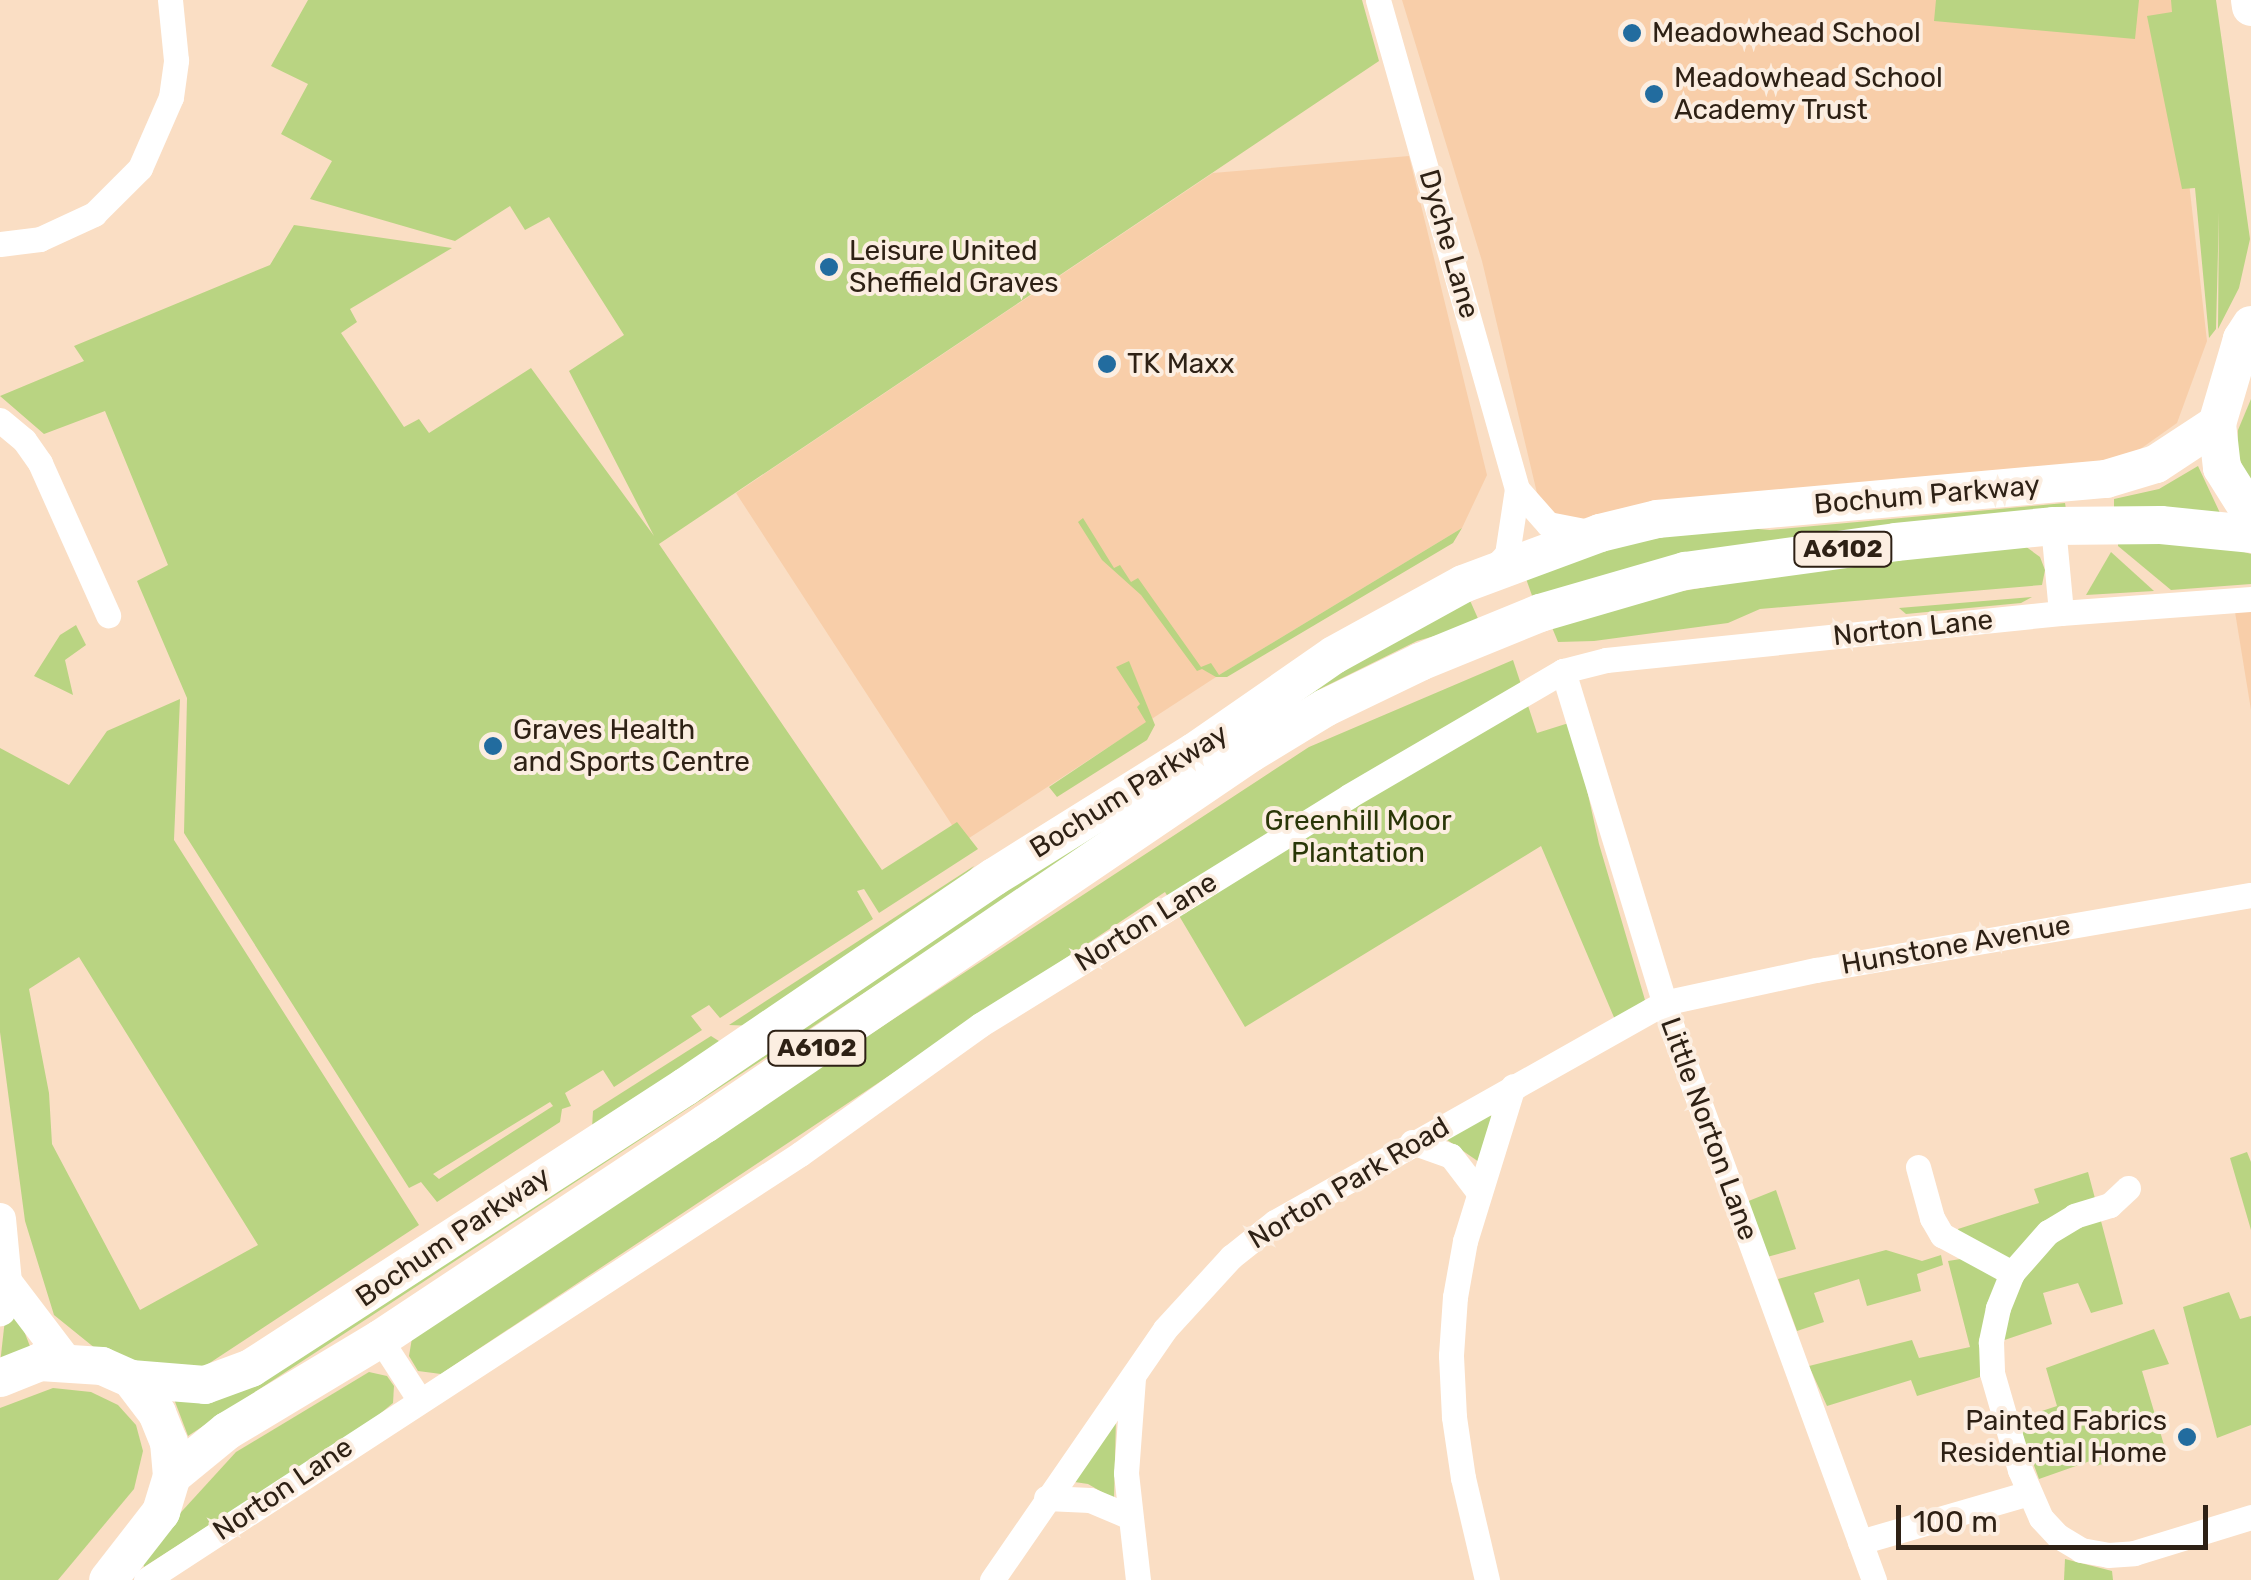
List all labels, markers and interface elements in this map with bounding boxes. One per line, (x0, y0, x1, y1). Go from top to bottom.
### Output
place label: Meadowhead School (1652, 16, 1921, 50)
marker: Meadowhead School (1621, 22, 1643, 44)
place label: Meadowhead School Academy Trust (1674, 61, 1943, 127)
marker: Meadowhead School Academy Trust (1643, 83, 1665, 105)
street label: Dyche Lane (1412, 166, 1486, 322)
place label: Leisure United Sheffield Graves (849, 234, 1059, 300)
marker: Leisure United Sheffield Graves (818, 256, 840, 278)
place label: TK Maxx (1127, 347, 1235, 381)
marker: TK Maxx (1096, 353, 1118, 375)
street label: Bochum Parkway (1813, 468, 2041, 522)
road number: A6102 (1793, 529, 1893, 569)
street label: Norton Lane (1831, 603, 1995, 653)
place label: Graves Health and Sports Centre (513, 713, 750, 779)
street label: Bochum Parkway (1024, 717, 1234, 865)
marker: Graves Health and Sports Centre (482, 735, 504, 757)
park label: Greenhill Moor Plantation (1264, 804, 1452, 870)
street label: Norton Lane (1069, 865, 1223, 979)
street label: Hunstone Avenue (1839, 908, 2073, 982)
street label: Little Norton Lane (1653, 1013, 1765, 1245)
road number: A6102 (767, 1028, 867, 1068)
street label: Norton Park Road (1242, 1110, 1456, 1256)
street label: Bochum Parkway (350, 1160, 556, 1314)
place label: Painted Fabrics Residential Home (1940, 1404, 2167, 1470)
marker: Painted Fabrics Residential Home (2176, 1426, 2198, 1448)
street label: Norton Lane (207, 1430, 359, 1548)
scale bar (1901, 1485, 2214, 1547)
text: 100 m (1913, 1504, 1998, 1540)

